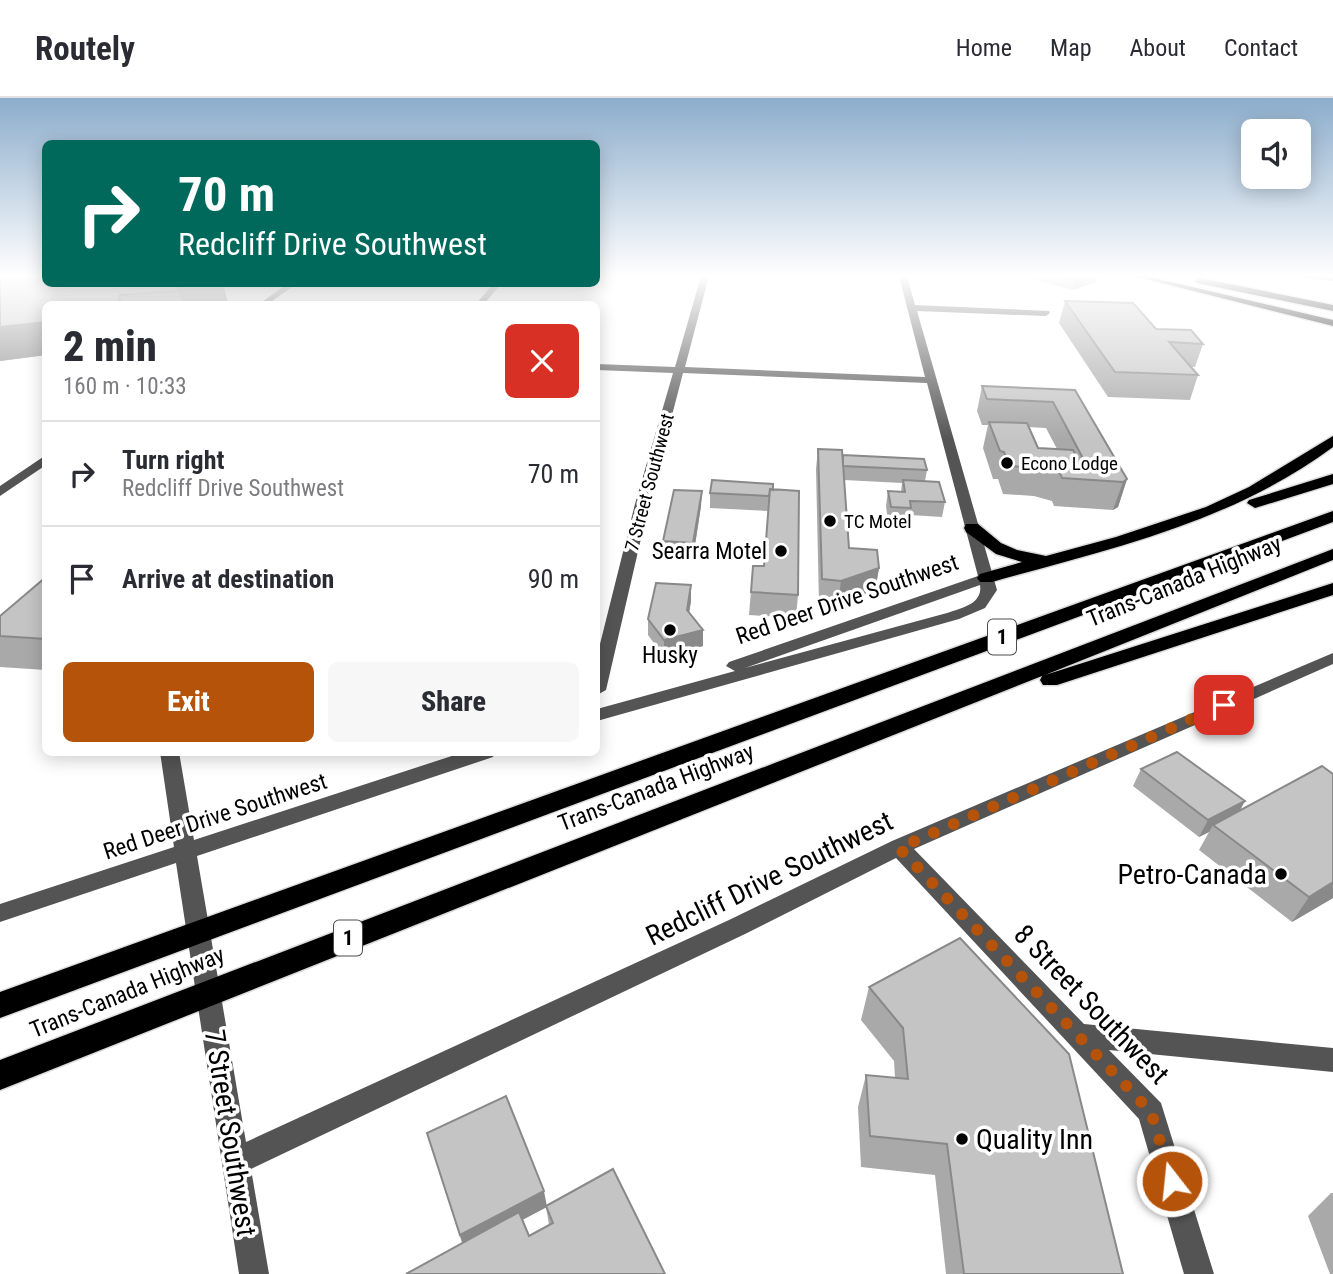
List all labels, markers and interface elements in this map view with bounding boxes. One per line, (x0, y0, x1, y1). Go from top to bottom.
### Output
text: Routely (35, 29, 135, 68)
text: Home (956, 34, 1012, 62)
text: Map (1050, 34, 1092, 62)
text: About (1130, 34, 1186, 62)
text: Contact (1224, 34, 1298, 62)
map controls (1241, 119, 1311, 189)
button: sound (1241, 119, 1311, 189)
text: 70 m (178, 166, 275, 223)
icon: right (63, 168, 154, 259)
text: Redcliff Drive Southwest (178, 225, 487, 263)
text: 2 min (63, 322, 157, 371)
button: close (505, 324, 579, 398)
text: 160 m · 10:33 (63, 373, 187, 400)
street label: 7 Street Southwest (620, 411, 679, 553)
text: Turn right (122, 445, 224, 475)
place label: Econo Lodge (1021, 452, 1118, 475)
icon: right (63, 455, 101, 493)
marker: Econo Lodge (999, 455, 1015, 471)
text: 70 m (528, 459, 579, 489)
text: Redcliff Drive Southwest (122, 475, 344, 502)
place label: TC Motel (844, 510, 912, 533)
marker: TC Motel (822, 513, 838, 529)
street label: Trans-Canada Highway (1083, 530, 1286, 633)
place label: Searra Motel (652, 538, 767, 565)
marker: Searra Motel (773, 543, 789, 559)
street label: Red Deer Drive Southwest (732, 549, 962, 650)
icon: arrive (63, 560, 101, 598)
text: Arrive at destination (122, 564, 334, 594)
text: 90 m (528, 564, 579, 594)
road number: 1 (988, 620, 1016, 654)
marker: Husky (662, 622, 678, 638)
place label: Husky (642, 642, 698, 669)
button: Exit (63, 662, 314, 742)
button: Share (328, 662, 579, 742)
pin (1194, 675, 1254, 735)
icon: arrive (1205, 686, 1243, 724)
street label: Trans-Canada Highway (555, 738, 758, 837)
street label: Red Deer Drive Southwest (100, 768, 330, 865)
street label: Redcliff Drive Southwest (640, 804, 898, 953)
place label: Petro-Canada (1117, 858, 1267, 891)
marker: Petro-Canada (1273, 866, 1289, 882)
street label: 8 Street Southwest (1007, 918, 1176, 1091)
road number: 1 (334, 920, 362, 956)
street label: Trans-Canada Highway (26, 941, 229, 1044)
street label: 7 Street Southwest (198, 1027, 263, 1239)
place label: Quality Inn (976, 1123, 1093, 1156)
marker: Quality Inn (954, 1131, 970, 1147)
position arrow (1135, 1144, 1209, 1218)

